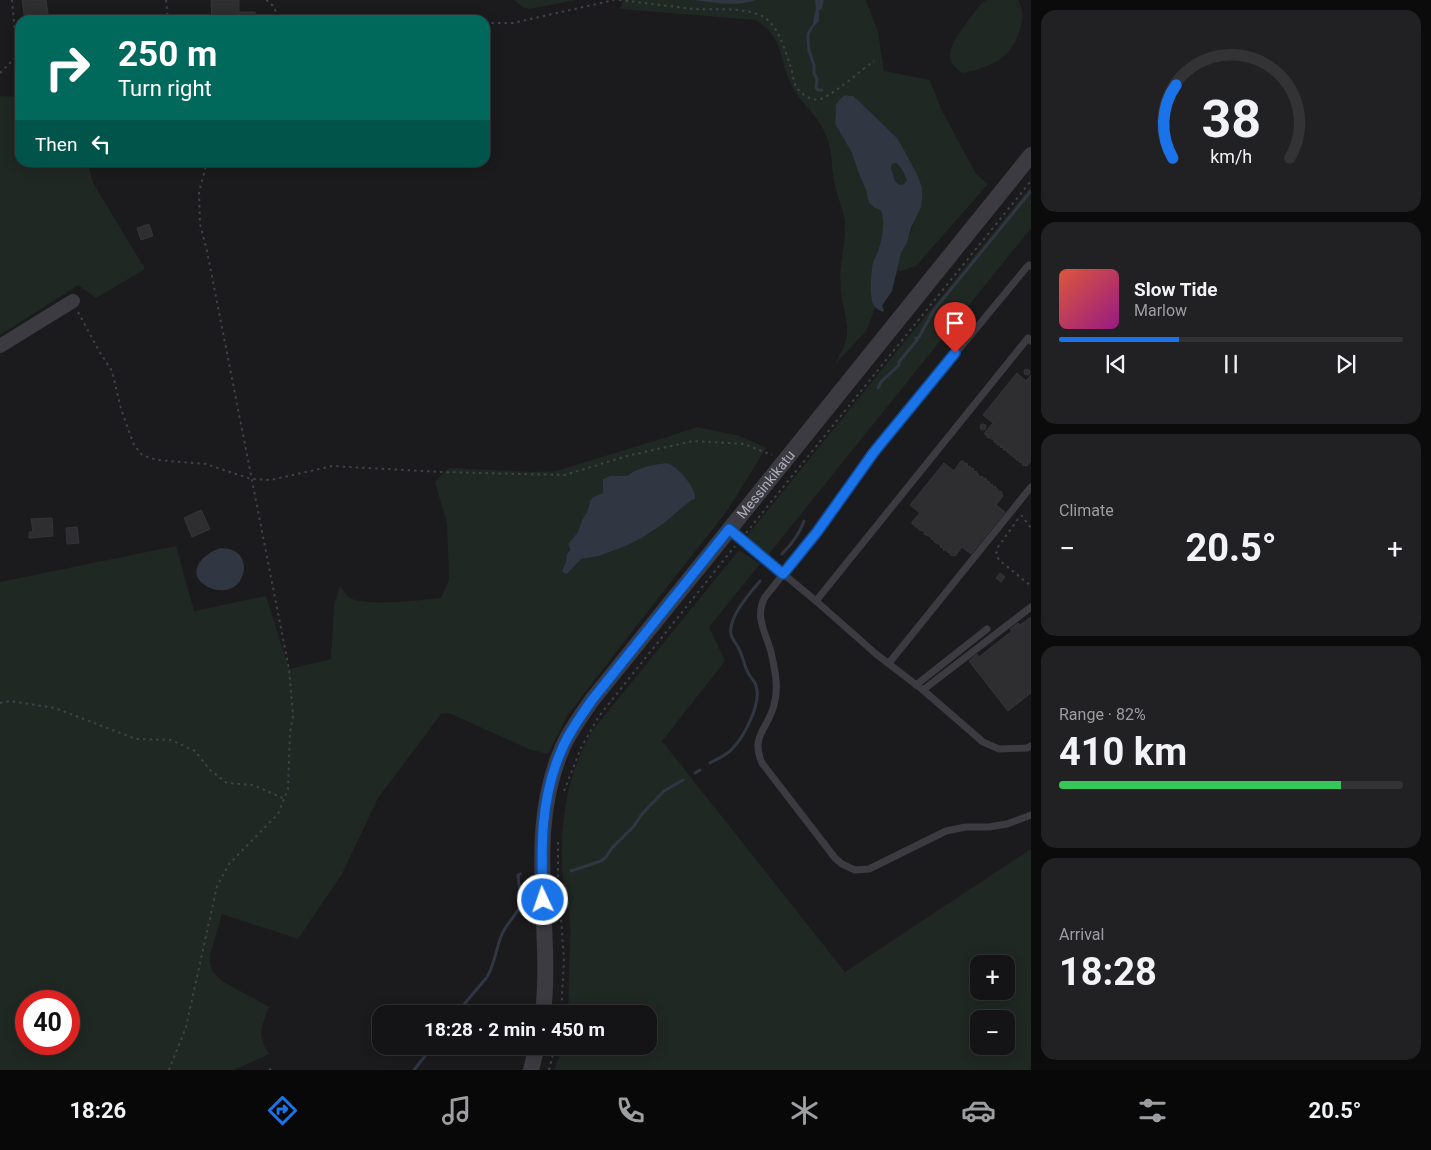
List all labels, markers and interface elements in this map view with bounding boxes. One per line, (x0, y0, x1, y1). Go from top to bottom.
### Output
text: 250 m (118, 34, 217, 75)
icon: right (35, 35, 100, 100)
text: Turn right (118, 76, 212, 101)
text: 38 (1201, 89, 1261, 150)
icon: left (87, 130, 115, 158)
text: Then (35, 133, 77, 156)
text: km/h (1210, 146, 1252, 167)
text: Slow Tide (1134, 278, 1217, 301)
text: Marlow (1134, 301, 1187, 320)
pin (934, 302, 976, 353)
icon: arrive (941, 309, 969, 337)
icon: previous (1102, 350, 1130, 378)
icon: pause (1217, 350, 1245, 378)
icon: next (1332, 350, 1360, 378)
street label: Messinkikatu (733, 447, 798, 522)
text: Climate (1059, 501, 1114, 520)
text: 20.5° (1185, 526, 1277, 570)
text: − (1059, 532, 1075, 565)
text: + (1387, 532, 1403, 565)
text: Range · 82% (1059, 705, 1146, 724)
text: 410 km (1059, 730, 1187, 774)
position arrow (516, 873, 568, 925)
text: Arrival (1059, 925, 1104, 944)
text: 18:28 (1059, 950, 1157, 994)
map controls (970, 955, 1015, 1055)
button: + (970, 955, 1015, 1000)
speed limit sign: 40 (15, 990, 80, 1055)
button: − (970, 1010, 1015, 1055)
text: 18:28 · 2 min · 450 m (424, 1018, 605, 1041)
icon: directions (265, 1093, 300, 1128)
icon: music (439, 1093, 474, 1128)
icon: phone (613, 1093, 648, 1128)
icon: climate (787, 1093, 822, 1128)
icon: car (961, 1093, 996, 1128)
icon: filters (1135, 1093, 1170, 1128)
text: 18:26 (69, 1098, 126, 1123)
text: 20.5° (1309, 1098, 1361, 1123)

